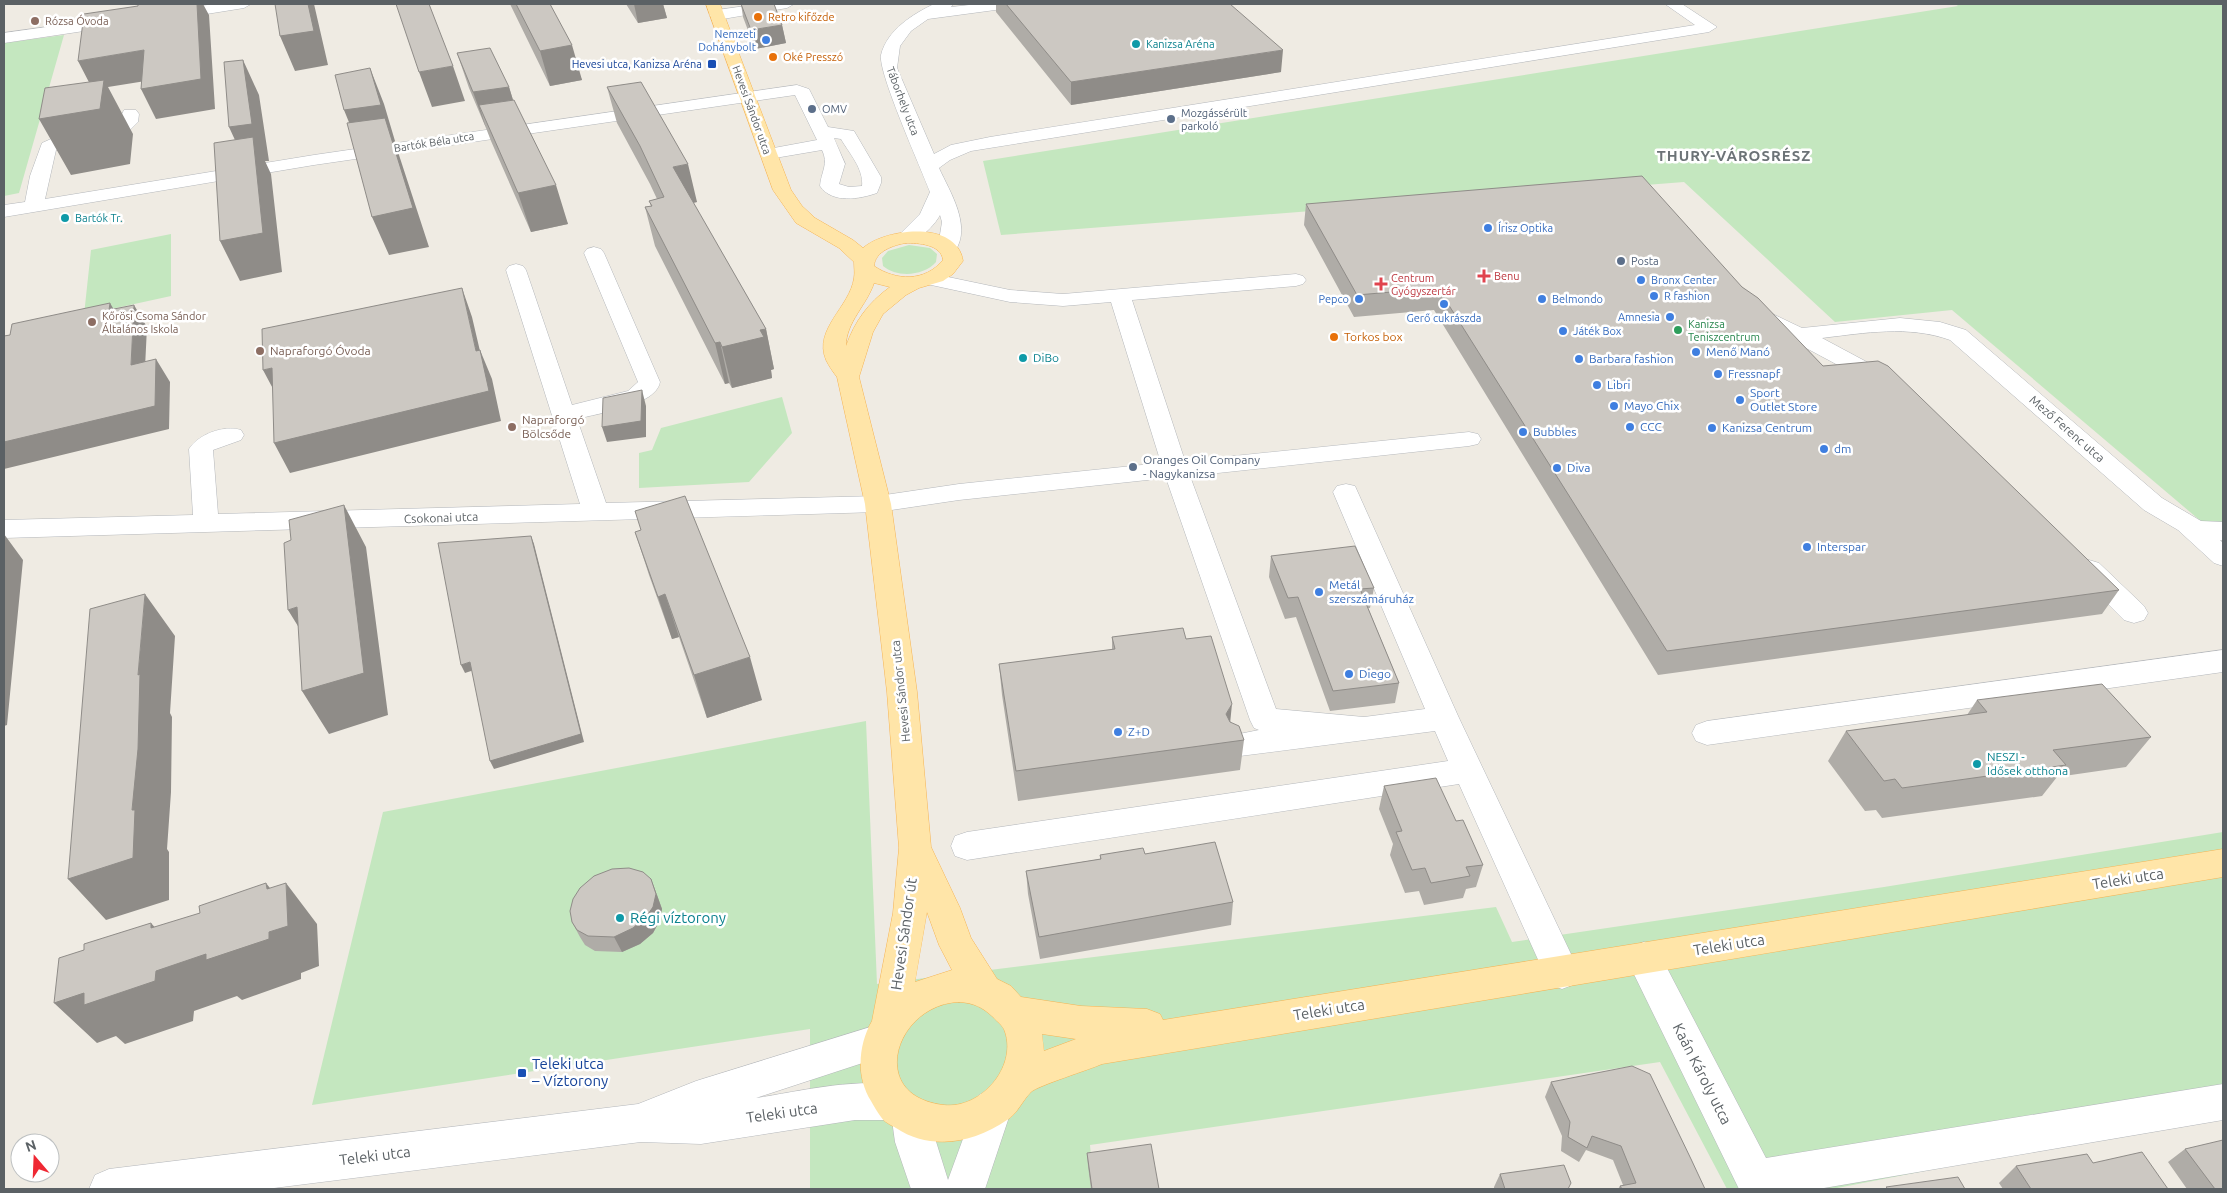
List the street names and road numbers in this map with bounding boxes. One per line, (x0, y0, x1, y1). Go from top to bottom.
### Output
street label: Hevesi Sándor utca (730, 64, 774, 156)
street label: Táborhely utca (884, 65, 922, 137)
street label: Bartók Béla utca (393, 130, 475, 154)
street label: Mező Ferenc utca (2027, 393, 2107, 465)
street label: Csokonai utca (404, 510, 478, 525)
street label: Hevesi Sándor utca (889, 640, 912, 743)
street label: Teleki utca (2091, 864, 2165, 893)
street label: Hevesi Sándor út (887, 877, 920, 991)
street label: Teleki utca (1692, 930, 1766, 959)
street label: Teleki utca (1292, 995, 1366, 1024)
street label: Kaán Károly utca (1670, 1020, 1735, 1127)
street label: Teleki utca (745, 1099, 819, 1126)
street label: Teleki utca (338, 1143, 412, 1168)

